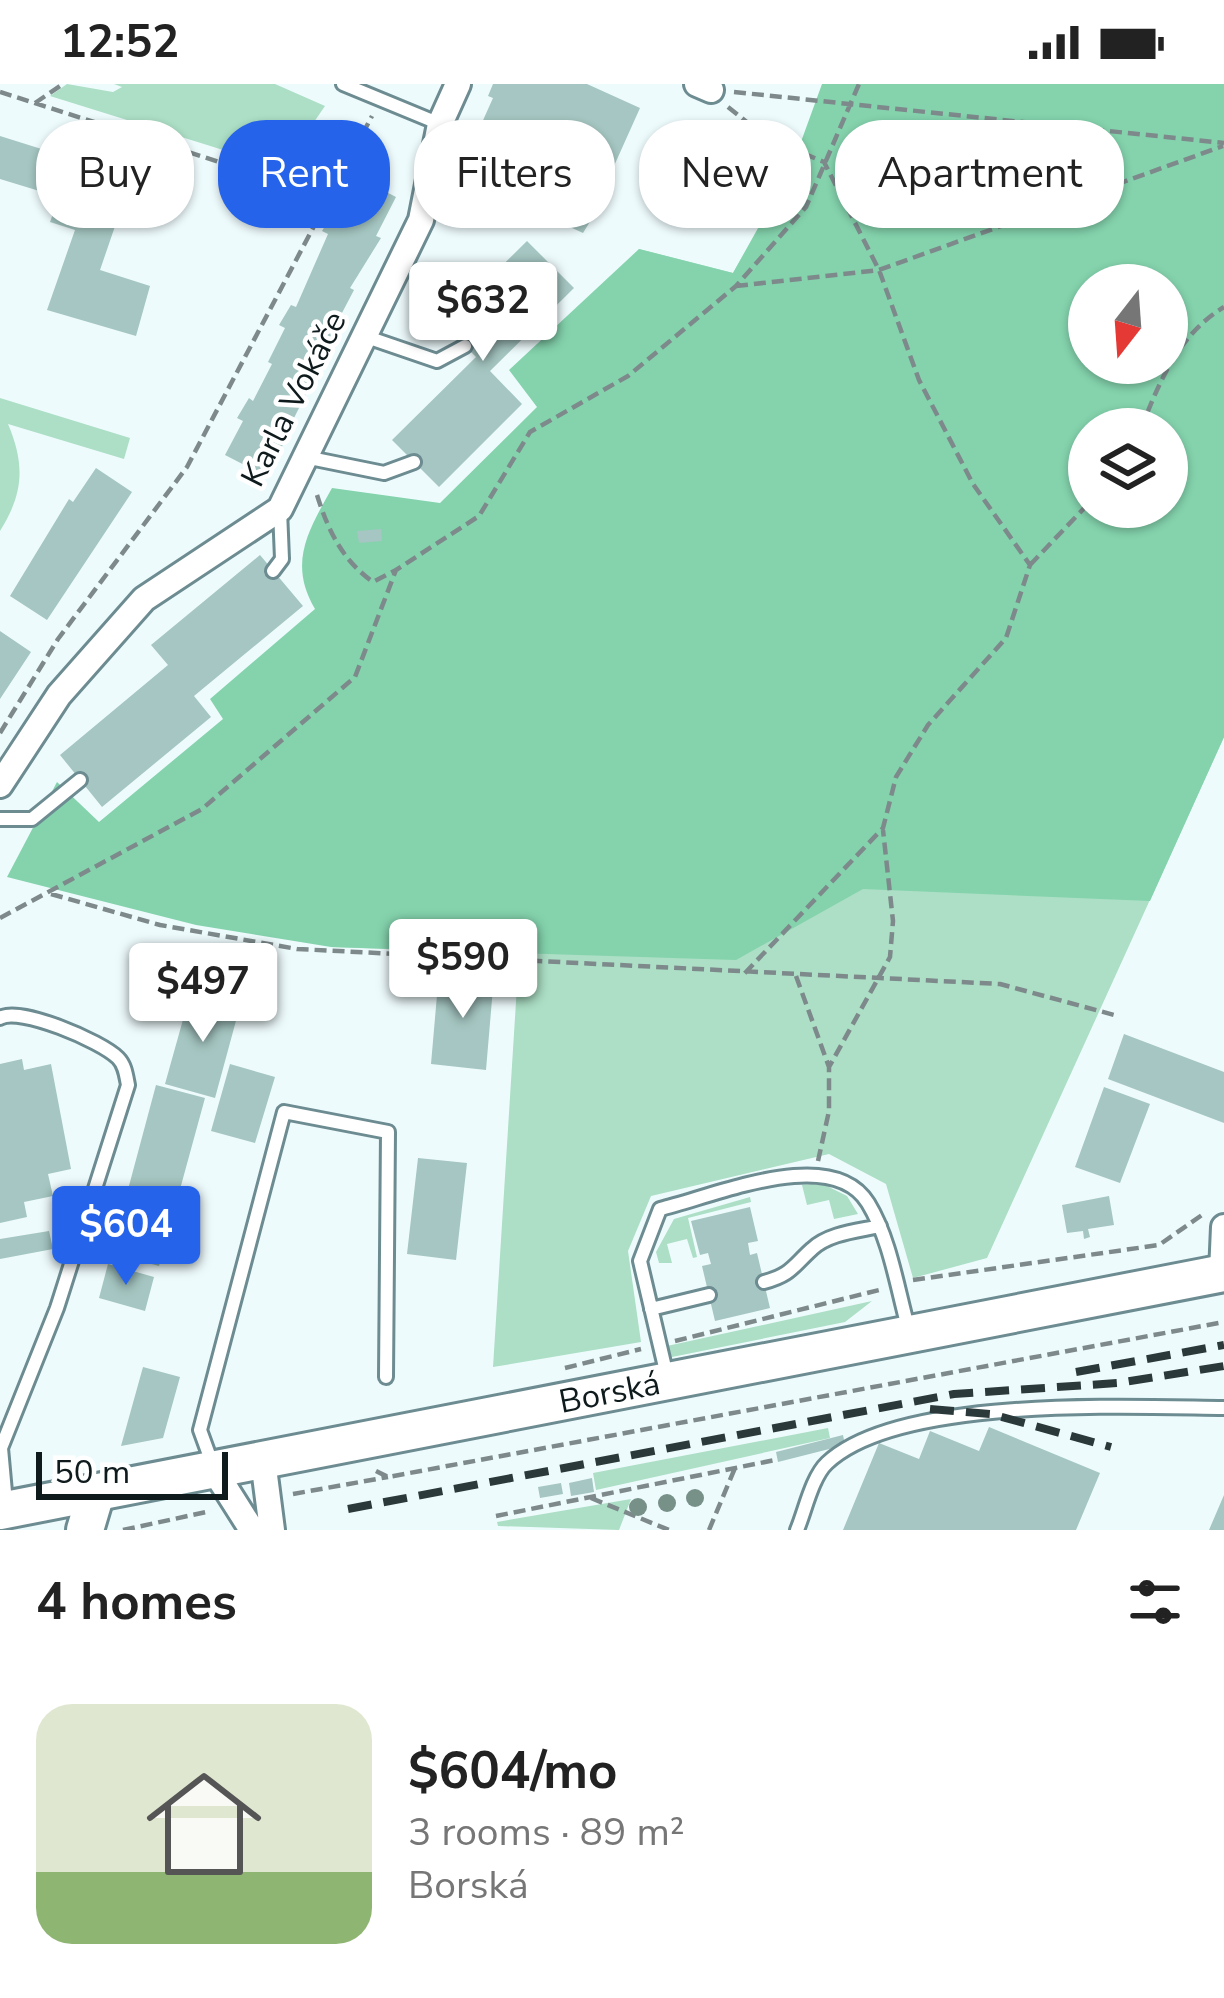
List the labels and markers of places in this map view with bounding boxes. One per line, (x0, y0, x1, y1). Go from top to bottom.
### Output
pin: $632 (412, 262, 554, 364)
pin: $590 (392, 919, 534, 1021)
pin: $497 (132, 943, 274, 1045)
pin: $604 (55, 1186, 197, 1288)

